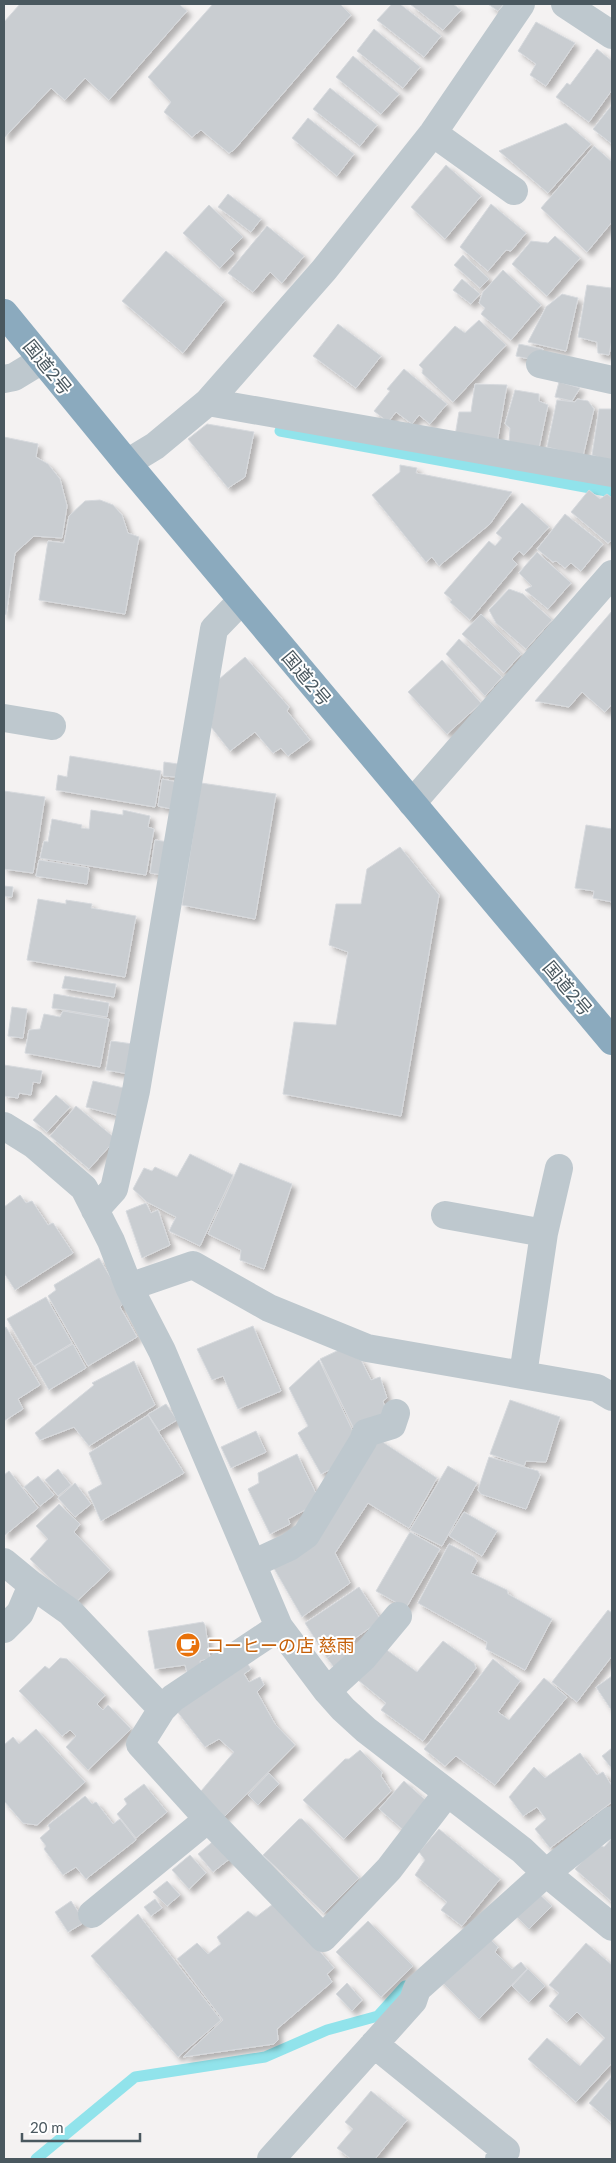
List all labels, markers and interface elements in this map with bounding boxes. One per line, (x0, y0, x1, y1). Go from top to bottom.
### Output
street label: 国道2号 (19, 335, 77, 399)
street label: 国道2号 (278, 646, 336, 710)
street label: 国道2号 (539, 956, 597, 1020)
cafe icon: コーヒーの店 慈雨 (175, 1632, 201, 1658)
place label: コーヒーの店 慈雨 (206, 1634, 355, 1656)
scale bar (22, 2110, 140, 2142)
text: 20 m (30, 2118, 64, 2136)

